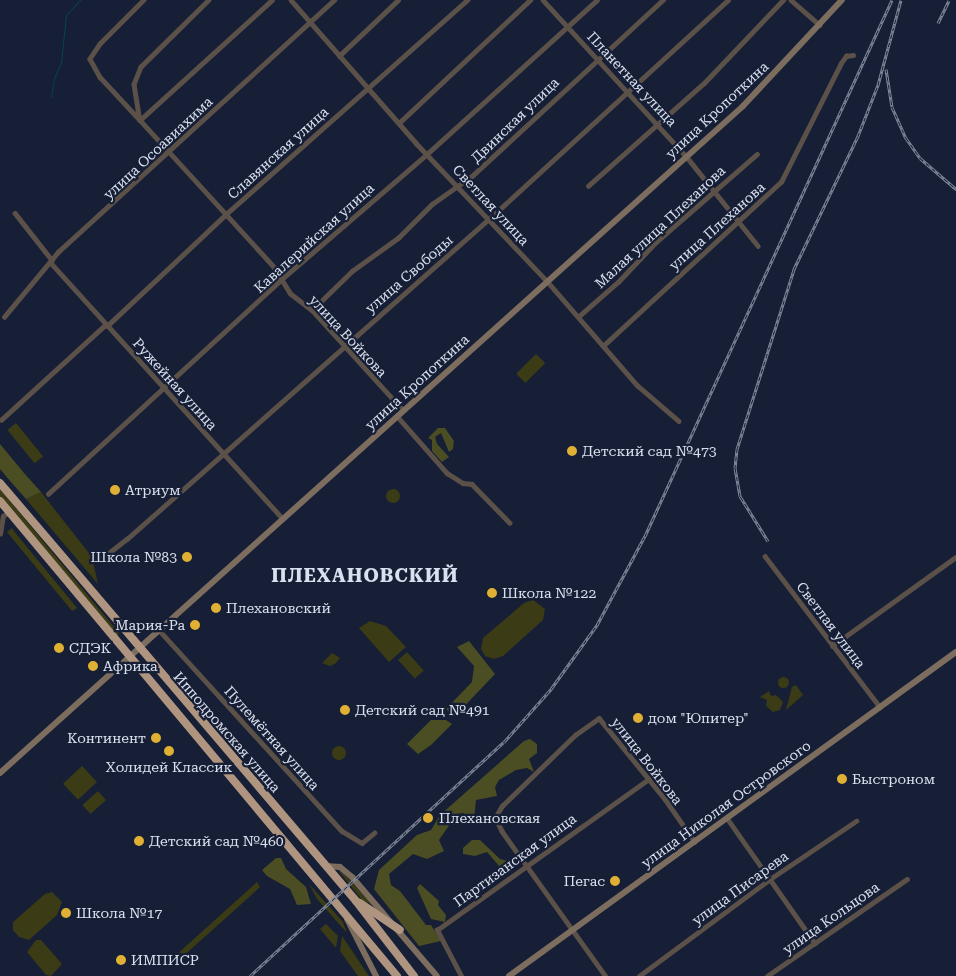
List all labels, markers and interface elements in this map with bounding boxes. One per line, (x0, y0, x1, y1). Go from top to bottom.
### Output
street label: Планетная улица (584, 28, 680, 130)
street label: улица Кропоткина (662, 58, 772, 162)
street label: Двинская улица (468, 74, 562, 166)
street label: улица Осоавиахима (100, 93, 216, 203)
street label: Славянская улица (224, 103, 332, 203)
street label: Светлая улица (449, 161, 533, 249)
street label: Малая улица Плеханова (591, 162, 729, 292)
street label: улица Плеханова (666, 179, 768, 273)
street label: Кавалерийская улица (250, 180, 378, 296)
street label: улица Свободы (362, 231, 456, 317)
street label: улица Войкова (306, 291, 390, 381)
street label: улица Кропоткина (361, 331, 473, 433)
street label: Ружейная улица (129, 335, 221, 433)
place label: Детский сад №473 (582, 443, 717, 459)
marker: Детский сад №473 (566, 445, 578, 457)
place label: Атриум (125, 482, 181, 498)
marker: Атриум (109, 484, 121, 496)
place label: Школа №83 (91, 549, 177, 565)
marker: Школа №83 (181, 551, 193, 563)
district label: ПЛЕХАНОВСКИЙ (270, 565, 460, 587)
street label: Светлая улица (793, 578, 869, 672)
place label: Школа №122 (502, 585, 596, 601)
marker: Школа №122 (486, 587, 498, 599)
place label: Плехановский (226, 600, 331, 616)
marker: Плехановский (210, 602, 222, 614)
place label: Мария-Ра (115, 617, 185, 633)
marker: Мария-Ра (189, 619, 201, 631)
place label: СДЭК (69, 640, 111, 656)
marker: СДЭК (53, 642, 65, 654)
place label: Африка (103, 658, 158, 674)
marker: Африка (87, 660, 99, 672)
street label: Ипподромская улица (170, 668, 284, 796)
street label: Пулемётная улица (221, 683, 323, 793)
place label: Детский сад №491 (355, 702, 490, 718)
marker: Детский сад №491 (339, 704, 351, 716)
place label: дом "Юпитер" (648, 710, 749, 726)
marker: дом "Юпитер" (632, 712, 644, 724)
street label: улица Войкова (608, 714, 686, 808)
place label: Континент (67, 730, 146, 746)
marker: Континент (150, 732, 162, 744)
street label: улица Николая Островского (638, 737, 814, 871)
marker: Холидей Классик (163, 745, 175, 757)
place label: Холидей Классик (106, 759, 232, 775)
place label: Быстроном (852, 771, 935, 787)
marker: Быстроном (836, 773, 848, 785)
place label: Плехановская (439, 810, 540, 826)
street label: Партизанская улица (451, 810, 579, 910)
marker: Плехановская (421, 811, 435, 825)
place label: Детский сад №460 (149, 833, 284, 849)
marker: Детский сад №460 (133, 835, 145, 847)
street label: улица Писарева (689, 847, 791, 929)
place label: Пегас (564, 873, 605, 889)
marker: Пегас (609, 875, 621, 887)
street label: улица Кольцова (779, 878, 883, 958)
place label: Школа №17 (76, 905, 162, 921)
marker: Школа №17 (60, 907, 72, 919)
place label: ИМПИСР (131, 952, 199, 968)
marker: ИМПИСР (115, 954, 127, 966)

